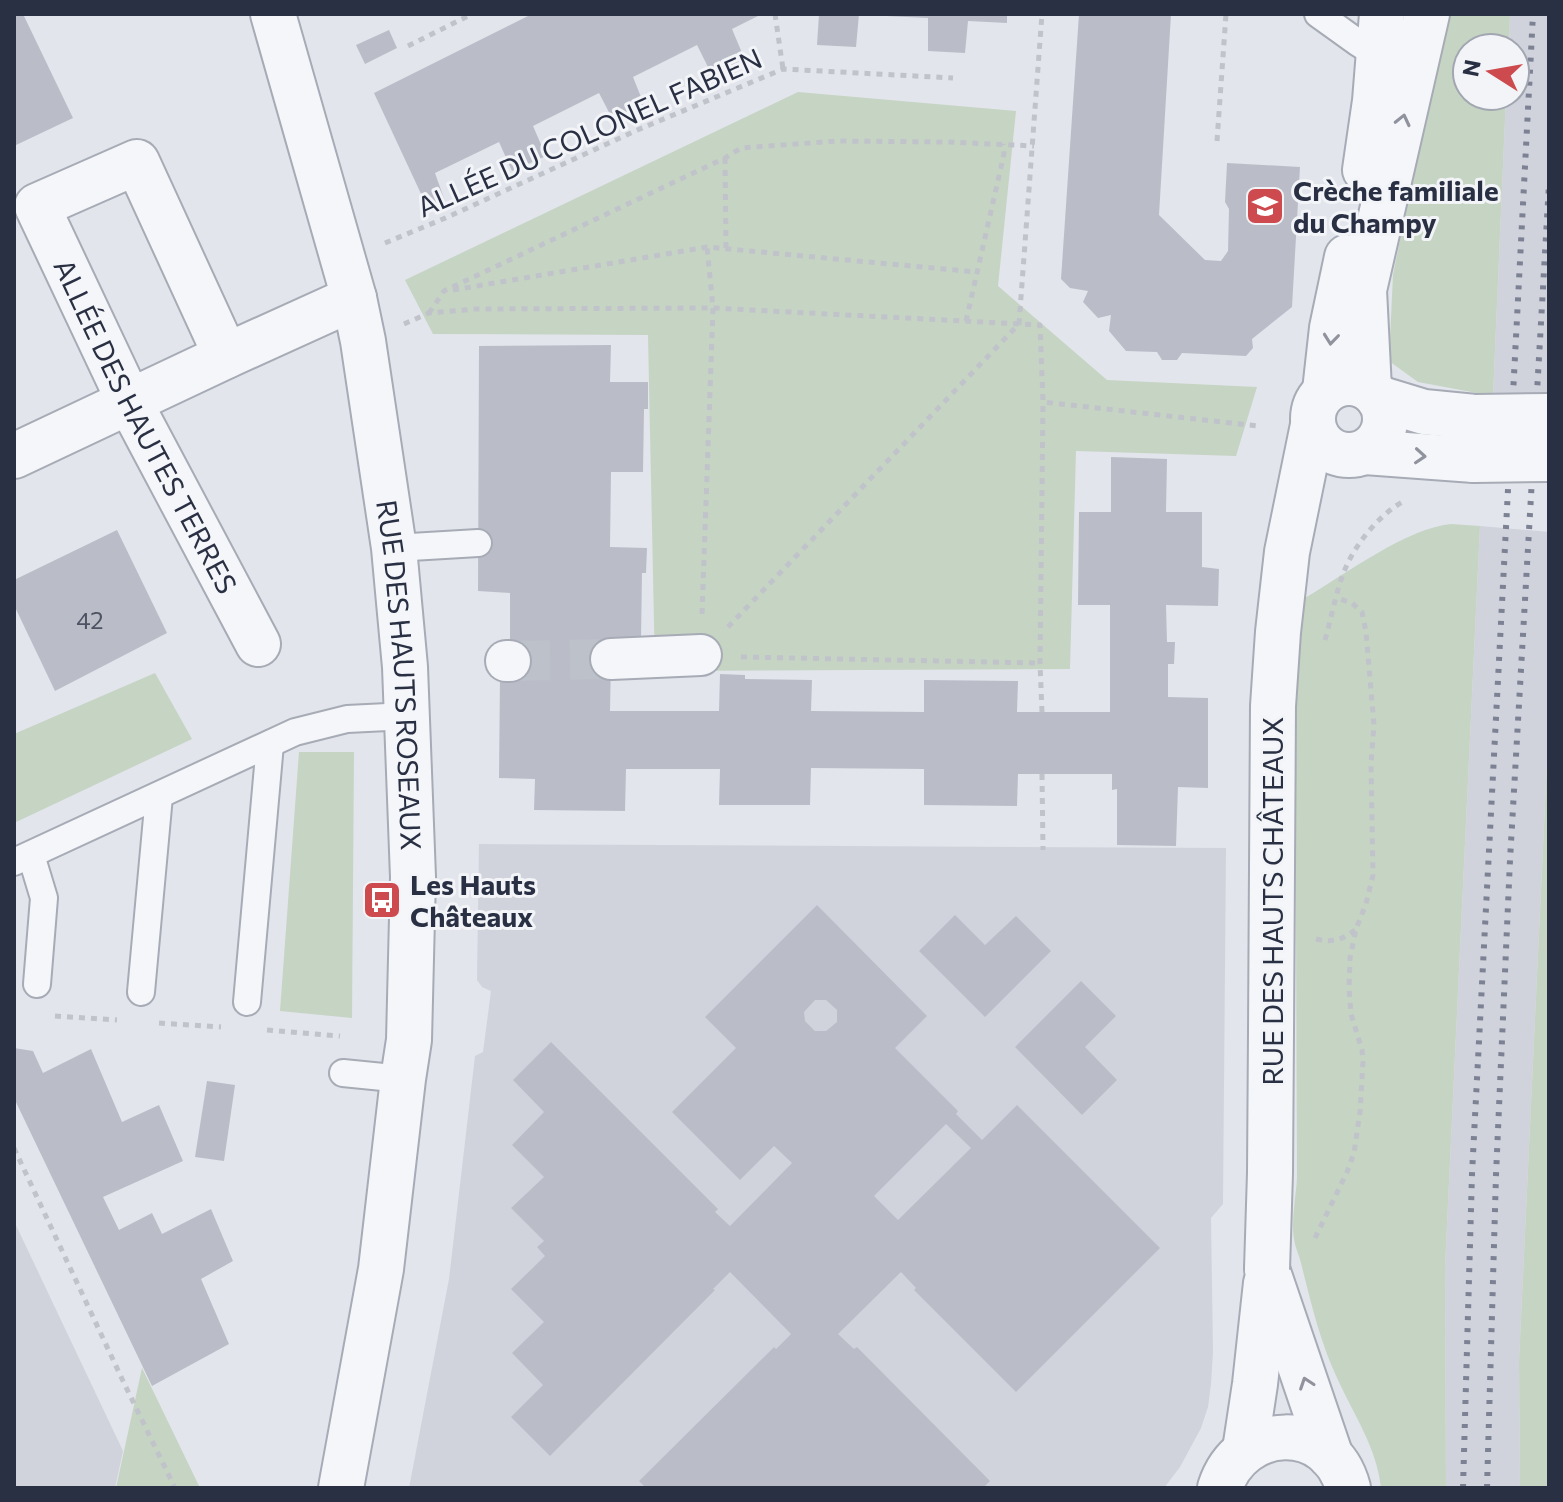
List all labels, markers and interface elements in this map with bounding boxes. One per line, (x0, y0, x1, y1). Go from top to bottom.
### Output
north arrow (1451, 32, 1531, 112)
street label: ALLÉE DU COLONEL FABIEN (411, 40, 767, 224)
text: N (1456, 57, 1486, 79)
one-way arrow (1394, 113, 1411, 127)
place label: Crèche familiale du Champy (1293, 173, 1499, 239)
school or university icon: Crèche familiale du Champy (1244, 185, 1286, 227)
street label: ALLÉE DES HAUTES TERRES (47, 253, 245, 599)
one-way arrow (1322, 333, 1339, 346)
one-way arrow (1414, 447, 1427, 464)
street label: RUE DES HAUTS ROSEAUX (370, 498, 429, 851)
house number: 42 (76, 605, 104, 634)
street label: RUE DES HAUTS CHÂTEAUX (1255, 717, 1289, 1085)
place label: Les Hauts Châteaux (410, 867, 536, 933)
bus stop icon: Les Hauts Châteaux (361, 879, 403, 921)
one-way arrow (1299, 1377, 1316, 1391)

